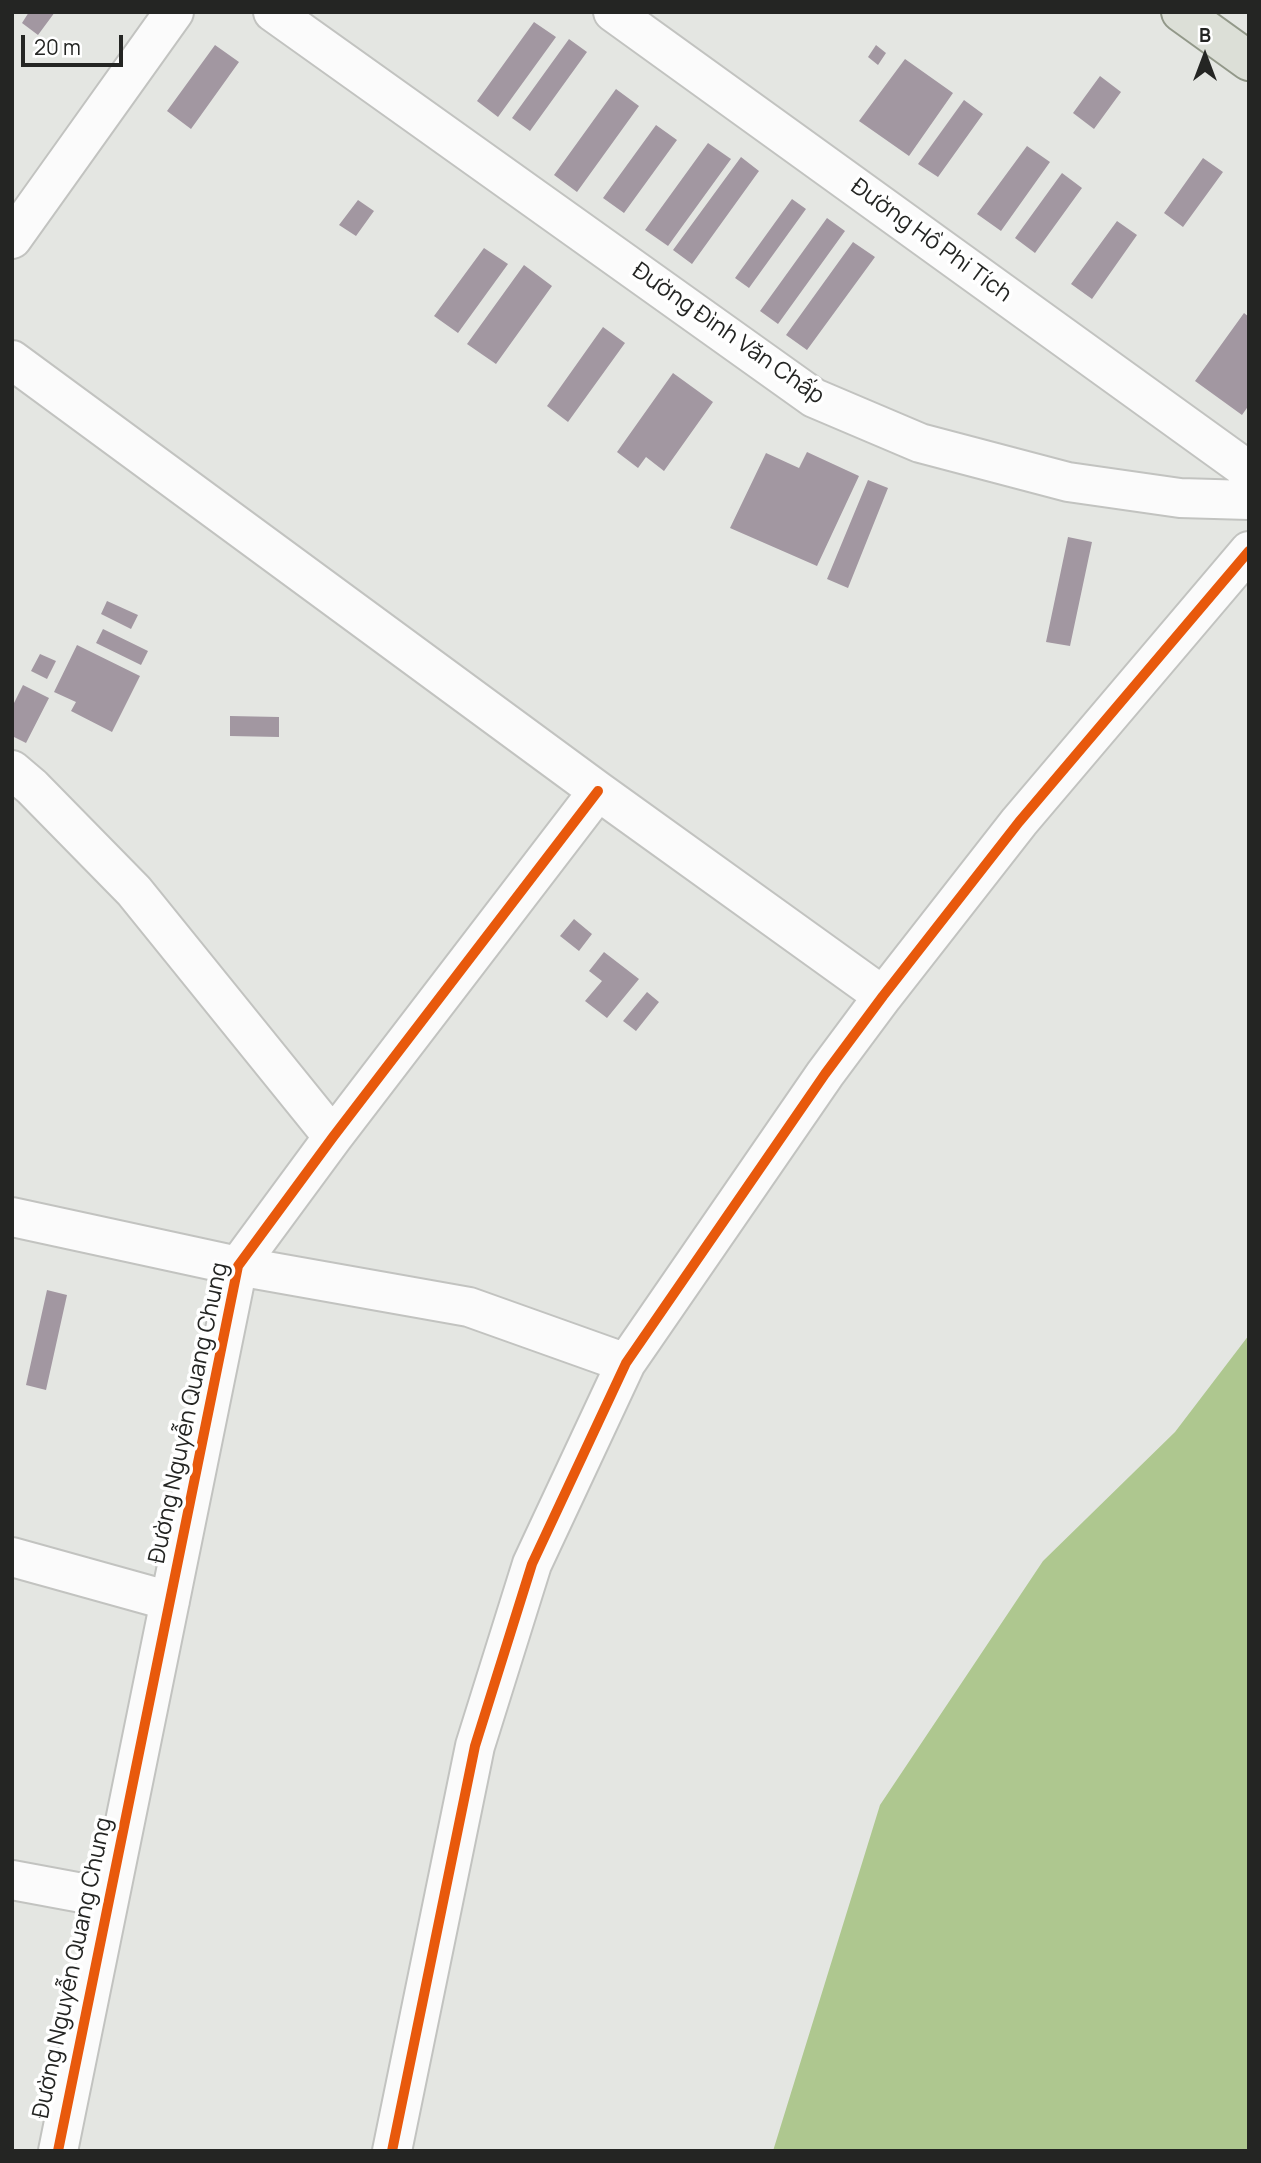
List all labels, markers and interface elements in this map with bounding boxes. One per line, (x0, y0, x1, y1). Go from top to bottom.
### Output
scale bar (24, 21, 126, 65)
north arrow (1170, 21, 1240, 91)
text: B (1199, 22, 1211, 48)
text: 20 m (34, 33, 81, 61)
street label: Đường Hồ Phi Tích (845, 173, 1017, 309)
street label: Đường Đình Văn Chấp (627, 257, 829, 411)
street label: Đường Nguyễn Quang Chung (144, 1260, 234, 1566)
street label: Đường Nguyễn Quang Chung (28, 1815, 118, 2121)

